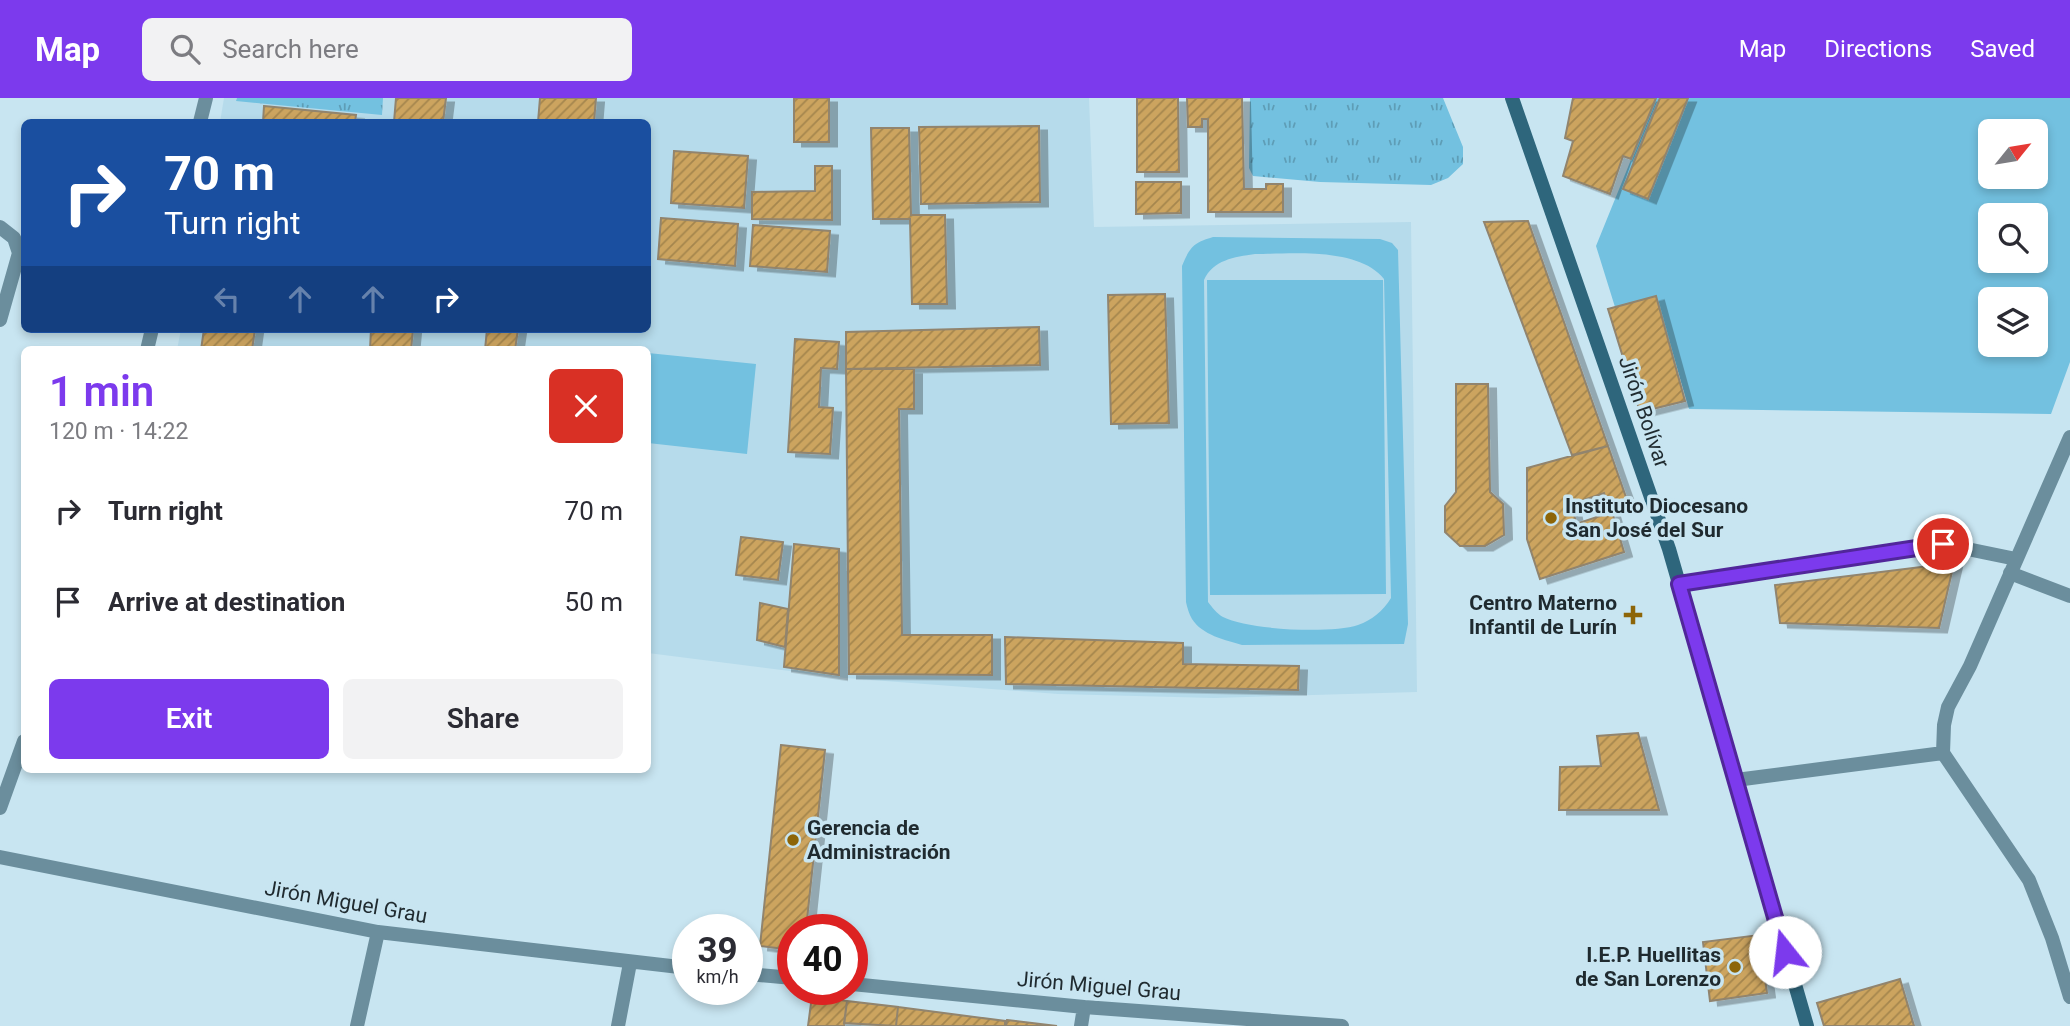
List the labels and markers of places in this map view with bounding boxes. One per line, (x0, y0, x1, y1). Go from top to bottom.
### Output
place label: Instituto Diocesano San José del Sur (1565, 494, 1748, 542)
marker: Instituto Diocesano San José del Sur (1543, 510, 1559, 526)
pin (1913, 514, 1973, 574)
place label: Centro Materno Infantil de Lurín (1469, 591, 1617, 639)
marker: Centro Materno Infantil de Lurín (1623, 605, 1643, 625)
place label: Gerencia de Administración (807, 816, 951, 864)
marker: Gerencia de Administración (785, 832, 801, 848)
place label: I.E.P. Huellitas de San Lorenzo (1575, 943, 1721, 991)
marker: I.E.P. Huellitas de San Lorenzo (1727, 959, 1743, 975)

